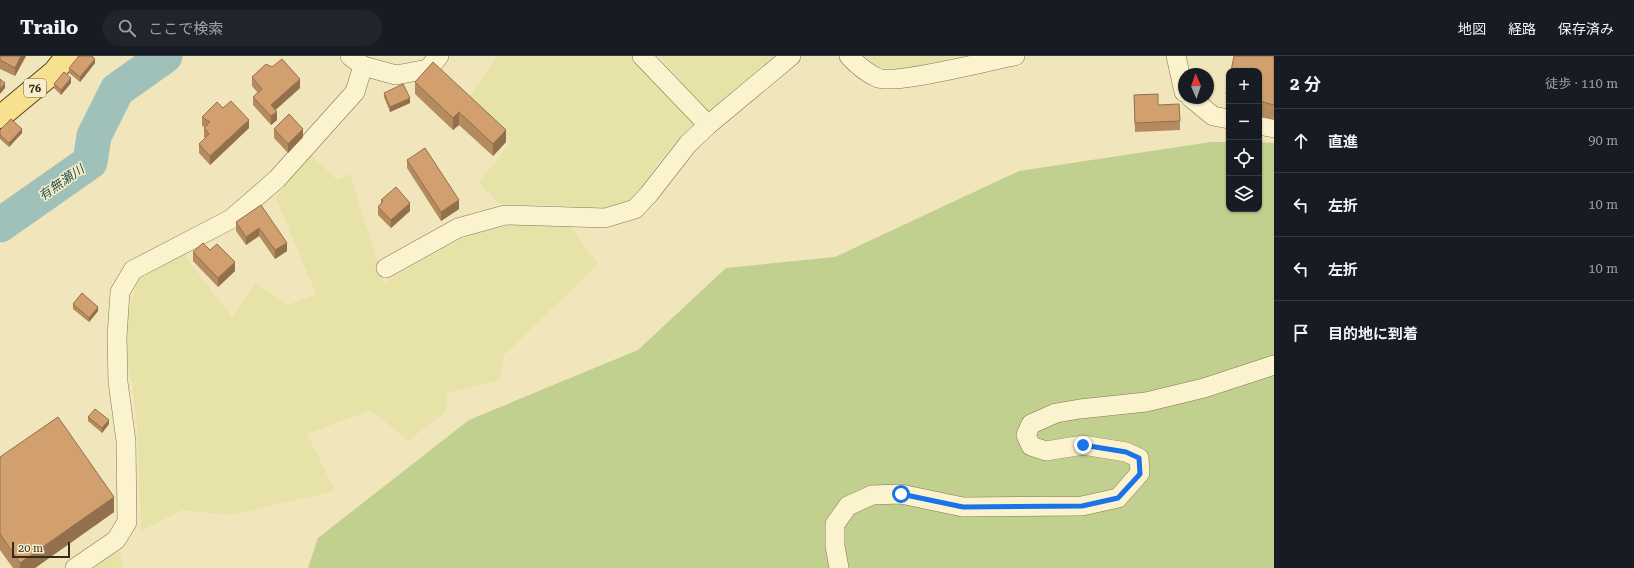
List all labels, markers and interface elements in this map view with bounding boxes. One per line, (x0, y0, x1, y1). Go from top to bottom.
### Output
search box (102, 10, 382, 46)
text: Trailo (20, 16, 78, 39)
icon: search (116, 17, 138, 39)
text: ここで検索 (148, 20, 223, 38)
text: 地図 (1458, 21, 1486, 37)
text: 経路 (1508, 21, 1536, 37)
text: 保存済み (1558, 21, 1614, 37)
north arrow (1178, 68, 1214, 104)
map controls (1226, 68, 1262, 212)
button: + (1226, 68, 1262, 104)
text: 2 分 (1290, 74, 1321, 94)
text: 徒歩 · 110 m (1545, 76, 1618, 91)
road number: 76 (24, 79, 46, 97)
button: − (1226, 104, 1262, 140)
icon: ahead (1290, 130, 1312, 152)
text: 直進 (1328, 133, 1358, 151)
text: 90 m (1588, 133, 1618, 148)
button: locate (1226, 140, 1262, 176)
water label: 有無瀬川 (36, 160, 89, 203)
button: layers (1226, 176, 1262, 212)
icon: left (1290, 194, 1312, 216)
text: 左折 (1328, 197, 1358, 215)
text: 10 m (1588, 197, 1618, 212)
icon: left (1290, 258, 1312, 280)
text: 左折 (1328, 261, 1358, 279)
text: 10 m (1588, 261, 1618, 276)
icon: arrive (1290, 322, 1312, 344)
text: 目的地に到着 (1328, 325, 1418, 343)
route end (1074, 436, 1092, 454)
route start (892, 485, 910, 503)
scale bar (12, 540, 70, 559)
text: 20 m (18, 542, 43, 555)

